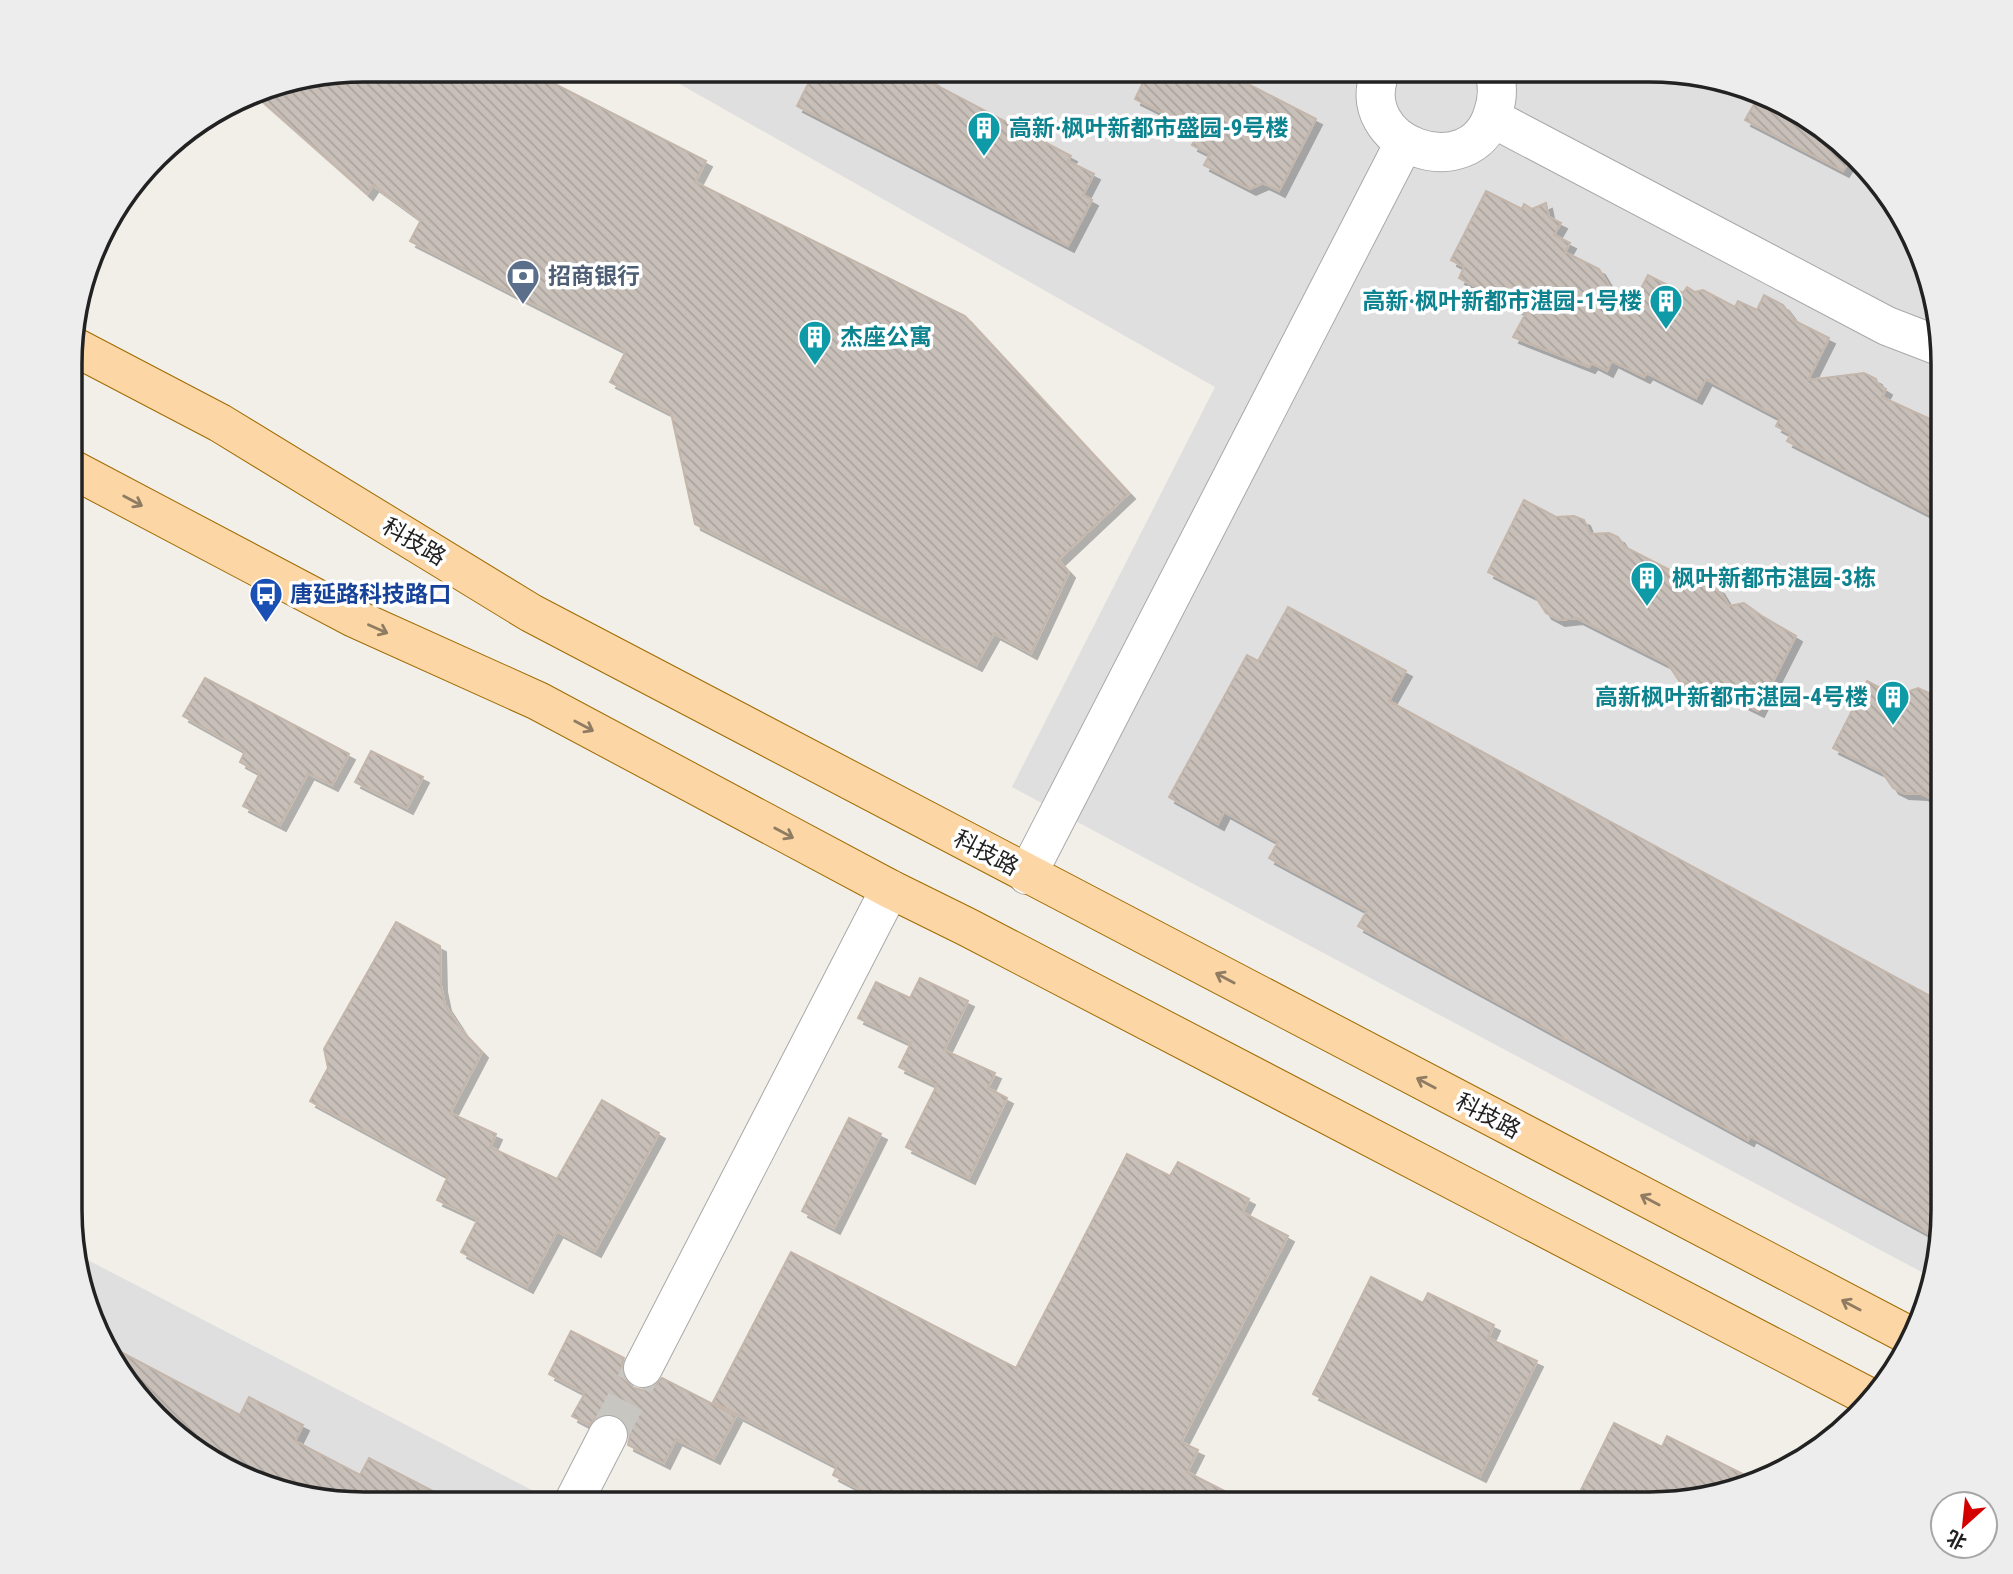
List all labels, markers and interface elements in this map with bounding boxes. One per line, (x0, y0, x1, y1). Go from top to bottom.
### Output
building icon: 高新·枫叶新都市盛园-9号楼 (965, 109, 1003, 158)
place label: 高新·枫叶新都市盛园-9号楼 (1009, 115, 1288, 142)
bank icon: 招商银行 (504, 257, 542, 306)
place label: 招商银行 (548, 263, 640, 290)
building icon: 高新·枫叶新都市湛园-1号楼 (1647, 282, 1685, 331)
place label: 高新·枫叶新都市湛园-1号楼 (1363, 288, 1642, 315)
building icon: 杰座公寓 (796, 318, 834, 367)
place label: 杰座公寓 (840, 324, 932, 351)
one-way arrow (122, 495, 143, 509)
street label: 科技路 (377, 513, 451, 571)
building icon: 枫叶新都市湛园-3栋 (1628, 559, 1666, 608)
place label: 枫叶新都市湛园-3栋 (1672, 565, 1876, 592)
bus stop icon: 唐延路科技路口 (247, 575, 285, 624)
place label: 唐延路科技路口 (290, 581, 451, 608)
one-way arrow (367, 623, 388, 636)
building icon: 高新枫叶新都市湛园-4号楼 (1874, 678, 1912, 727)
place label: 高新枫叶新都市湛园-4号楼 (1595, 684, 1868, 711)
one-way arrow (573, 719, 593, 733)
street label: 科技路 (949, 825, 1023, 881)
one-way arrow (774, 826, 794, 840)
one-way arrow (1215, 971, 1235, 985)
one-way arrow (1416, 1076, 1437, 1090)
street label: 科技路 (1451, 1088, 1525, 1144)
one-way arrow (1640, 1192, 1660, 1206)
one-way arrow (1841, 1298, 1862, 1311)
north arrow (1929, 1490, 1999, 1560)
text: 北 (1943, 1525, 1970, 1554)

